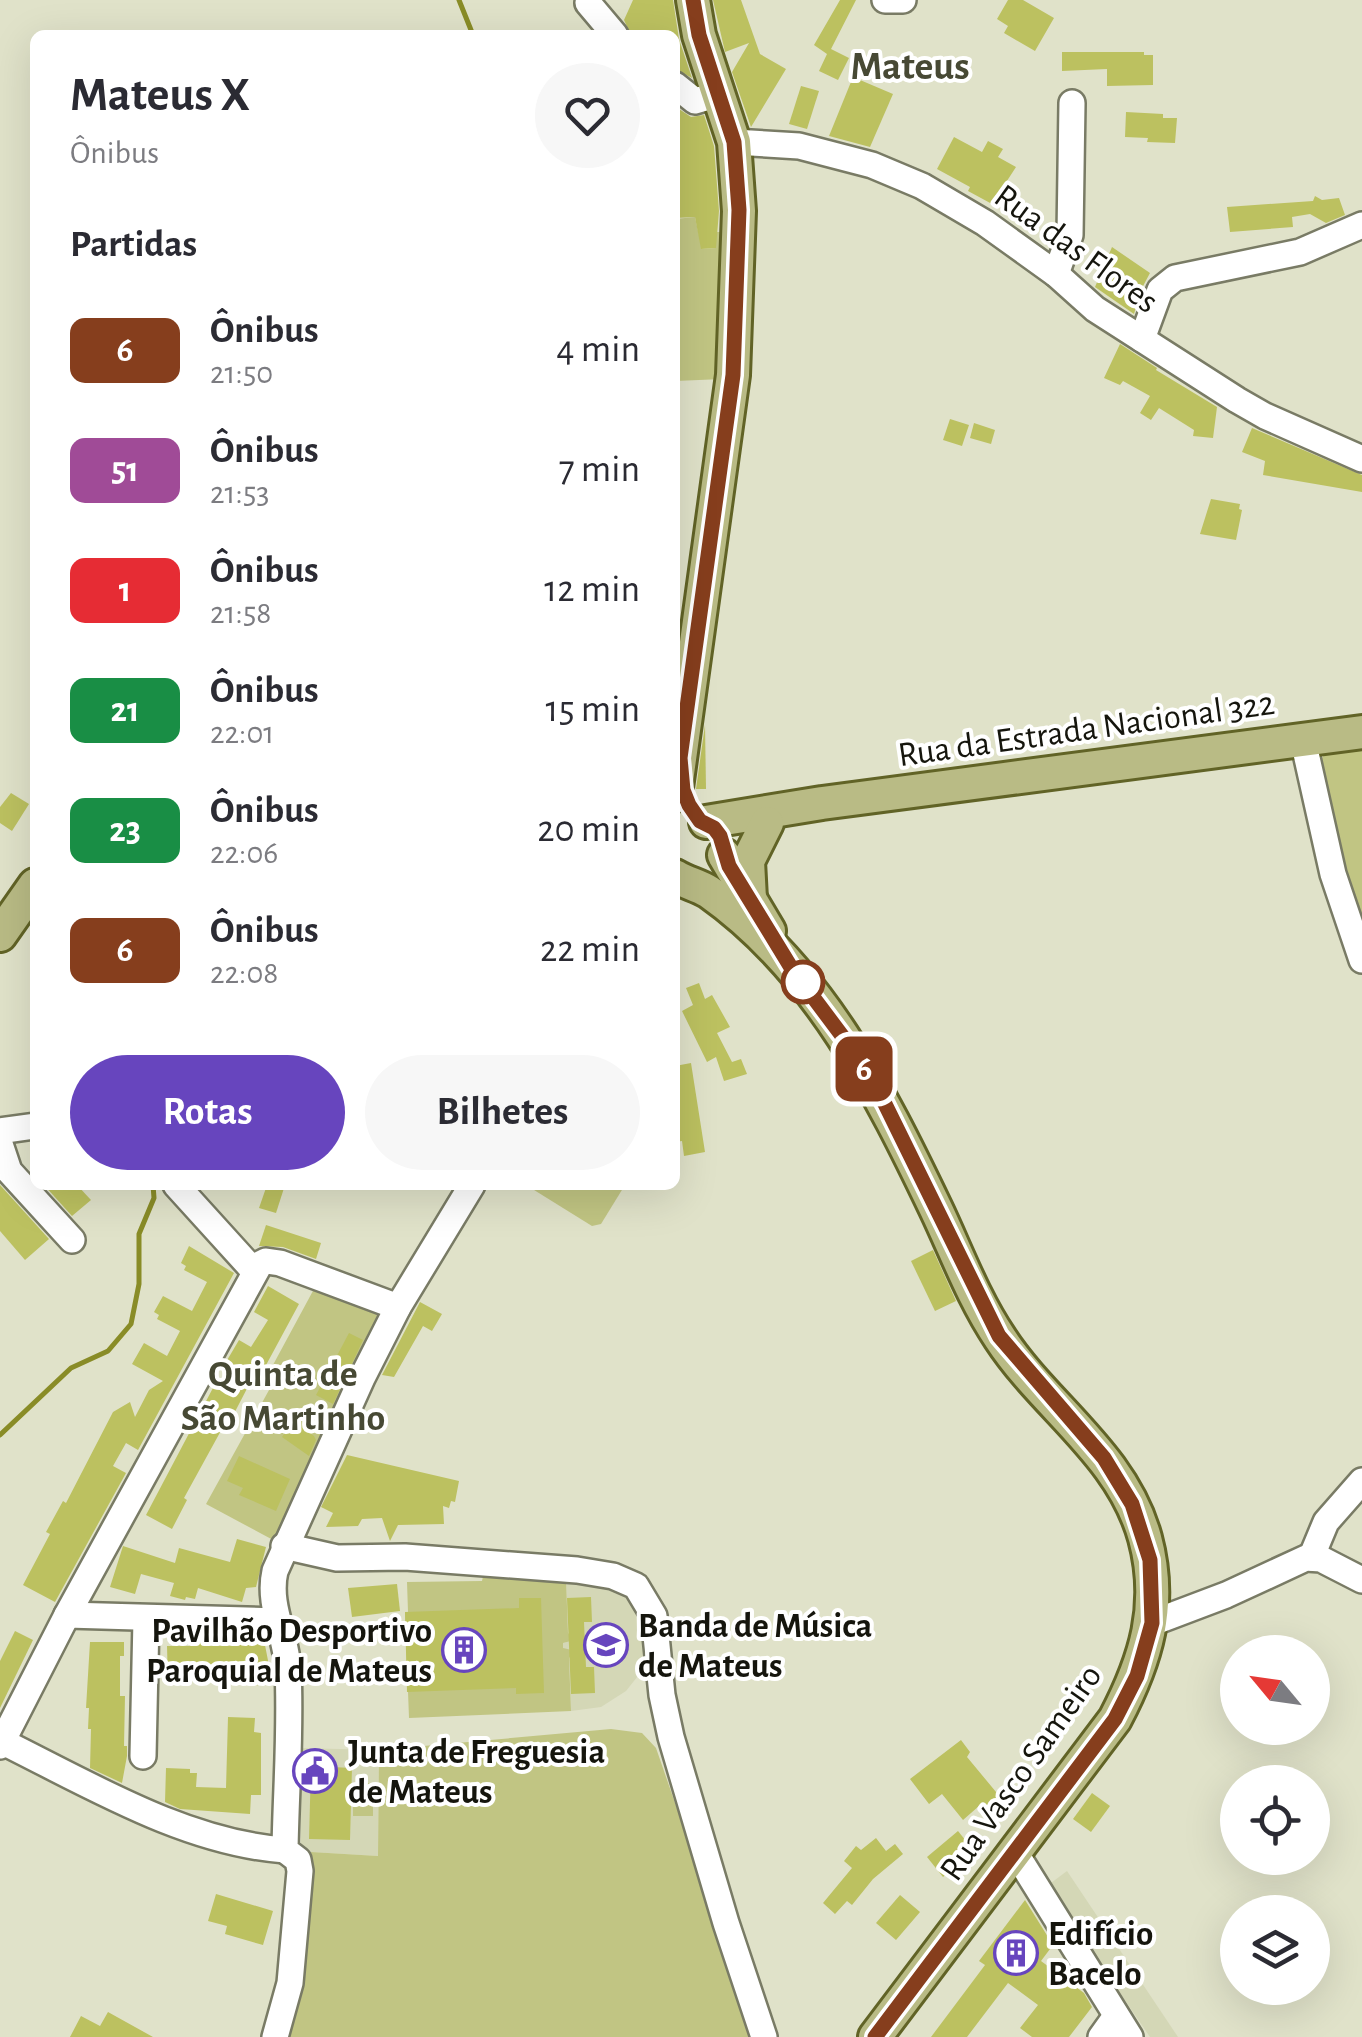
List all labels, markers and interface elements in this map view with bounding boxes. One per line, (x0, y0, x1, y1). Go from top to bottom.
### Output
district label: Mateus (850, 47, 970, 87)
button: heart (535, 63, 640, 168)
text: Mateus X (70, 72, 250, 120)
text: Ônibus (70, 137, 159, 169)
street label: Rua das Flores (988, 178, 1164, 320)
text: Partidas (70, 226, 197, 264)
text: Ônibus (210, 312, 319, 350)
text: 4 min (556, 331, 640, 369)
text: 6 (117, 333, 133, 368)
text: 21:50 (210, 357, 273, 389)
text: Ônibus (210, 432, 319, 470)
text: 7 min (559, 451, 640, 489)
text: 51 (111, 453, 139, 488)
text: 21:53 (210, 477, 269, 509)
text: Ônibus (210, 552, 319, 590)
text: 12 min (544, 571, 640, 609)
text: 1 (119, 573, 131, 608)
text: 21:58 (210, 597, 271, 629)
text: Ônibus (210, 672, 319, 710)
street label: Rua da Estrada Nacional 322 (896, 686, 1277, 773)
text: 15 min (546, 691, 640, 729)
text: 21 (110, 693, 140, 728)
text: 22:01 (210, 717, 274, 749)
text: Ônibus (210, 792, 319, 830)
text: 20 min (537, 811, 640, 849)
text: 23 (109, 813, 141, 848)
text: 22:06 (210, 837, 278, 869)
text: Ônibus (210, 912, 319, 950)
text: 22 min (540, 931, 640, 969)
text: 6 (117, 933, 133, 968)
text: 22:08 (210, 957, 279, 989)
unlabelled marker (782, 961, 824, 1003)
line badge: 6 (832, 1036, 896, 1102)
text: 6 (856, 1052, 872, 1087)
button: Rotas (70, 1055, 345, 1170)
button: Bilhetes (365, 1055, 640, 1170)
district label: Quinta de São Martinho (181, 1356, 385, 1438)
place label: Banda de Música de Mateus (638, 1609, 872, 1684)
place label: Pavilhão Desportivo Paroquial de Mateus (146, 1614, 432, 1689)
school or university icon: Banda de Música de Mateus (583, 1622, 629, 1668)
building icon: Pavilhão Desportivo Paroquial de Mateus (441, 1627, 487, 1673)
north arrow (1220, 1635, 1330, 1745)
map controls (1220, 1635, 1330, 2005)
street label: Rua Vasco Sameiro (934, 1659, 1109, 1887)
place label: Junta de Freguesia de Mateus (348, 1735, 605, 1810)
public building icon: Junta de Freguesia de Mateus (292, 1748, 338, 1794)
button: locate (1220, 1765, 1330, 1875)
button: layers (1220, 1895, 1330, 2005)
place label: Edifício Bacelo (1048, 1917, 1153, 1992)
building icon: Edifício Bacelo (993, 1930, 1039, 1976)

